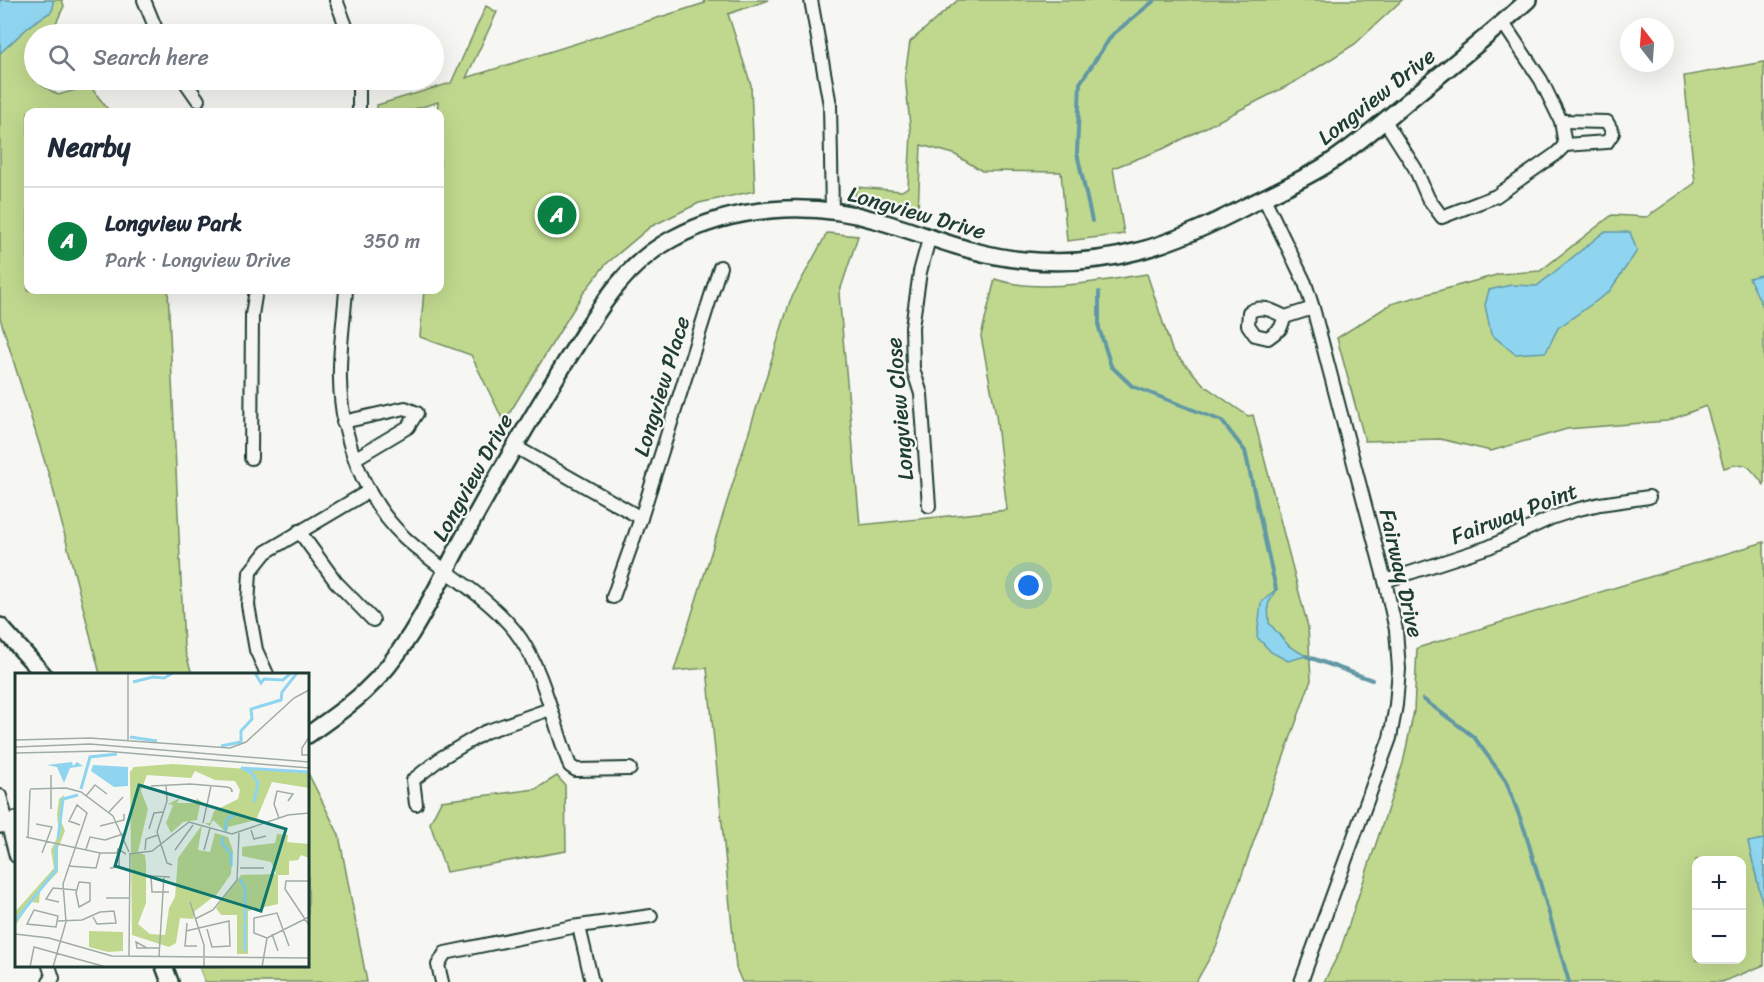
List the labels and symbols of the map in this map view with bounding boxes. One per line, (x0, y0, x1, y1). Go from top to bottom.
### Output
north arrow (1620, 18, 1674, 72)
street label: Longview Drive (1308, 37, 1444, 155)
street label: Longview Drive (843, 174, 990, 251)
pin: A (538, 192, 576, 238)
street label: Longview Place (622, 311, 701, 461)
street label: Longview Close (874, 336, 925, 482)
street label: Longview Drive (421, 406, 524, 549)
street label: Fairway Point (1445, 471, 1584, 556)
street label: Fairway Drive (1368, 505, 1435, 641)
your location (1014, 571, 1043, 600)
inset map (15, 673, 309, 967)

